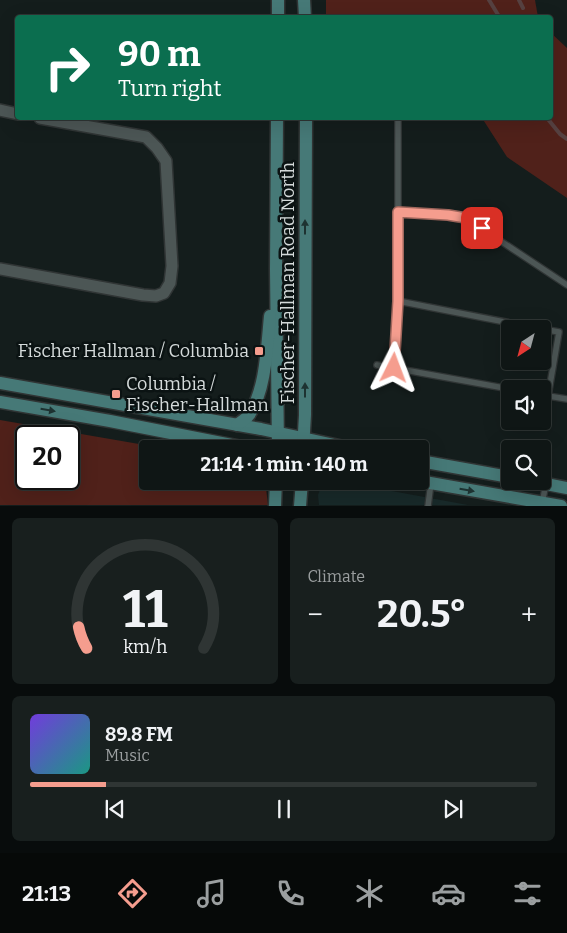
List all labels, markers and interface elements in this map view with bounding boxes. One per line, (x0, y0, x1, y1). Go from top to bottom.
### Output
text: 90 m (118, 33, 201, 75)
icon: right (35, 35, 100, 100)
text: Turn right (118, 75, 221, 102)
street label: Fischer-Hallman Road North (277, 162, 299, 404)
pin (461, 207, 503, 249)
icon: arrive (468, 214, 496, 242)
one-way arrow (301, 219, 309, 235)
north arrow (501, 320, 551, 370)
map controls (501, 320, 551, 490)
place label: Fischer Hallman / Columbia (18, 340, 249, 362)
position arrow (367, 341, 419, 393)
marker: Fischer Hallman / Columbia (253, 345, 265, 357)
place label: Columbia / Fischer-Hallman (126, 373, 269, 416)
button: sound (501, 380, 551, 430)
one-way arrow (301, 382, 309, 398)
marker: Columbia / Fischer-Hallman (110, 388, 122, 400)
one-way arrow (40, 406, 56, 414)
speed limit sign: 20 (15, 425, 80, 490)
button: search (501, 440, 551, 490)
text: 21:14 · 1 min · 140 m (200, 453, 368, 476)
one-way arrow (460, 486, 476, 494)
text: Climate (308, 567, 365, 586)
text: 11 (122, 578, 168, 641)
text: 20.5° (377, 591, 467, 637)
text: − (308, 598, 323, 631)
text: + (521, 598, 537, 631)
text: km/h (123, 636, 167, 658)
text: 89.8 FM (105, 723, 173, 746)
text: Music (105, 746, 150, 765)
icon: previous (101, 795, 129, 823)
icon: pause (270, 795, 298, 823)
icon: next (439, 795, 467, 823)
icon: directions (115, 876, 150, 911)
icon: music (194, 876, 229, 911)
icon: phone (273, 876, 308, 911)
icon: climate (352, 876, 387, 911)
icon: car (431, 876, 466, 911)
icon: filters (510, 876, 545, 911)
text: 21:13 (22, 880, 71, 907)

